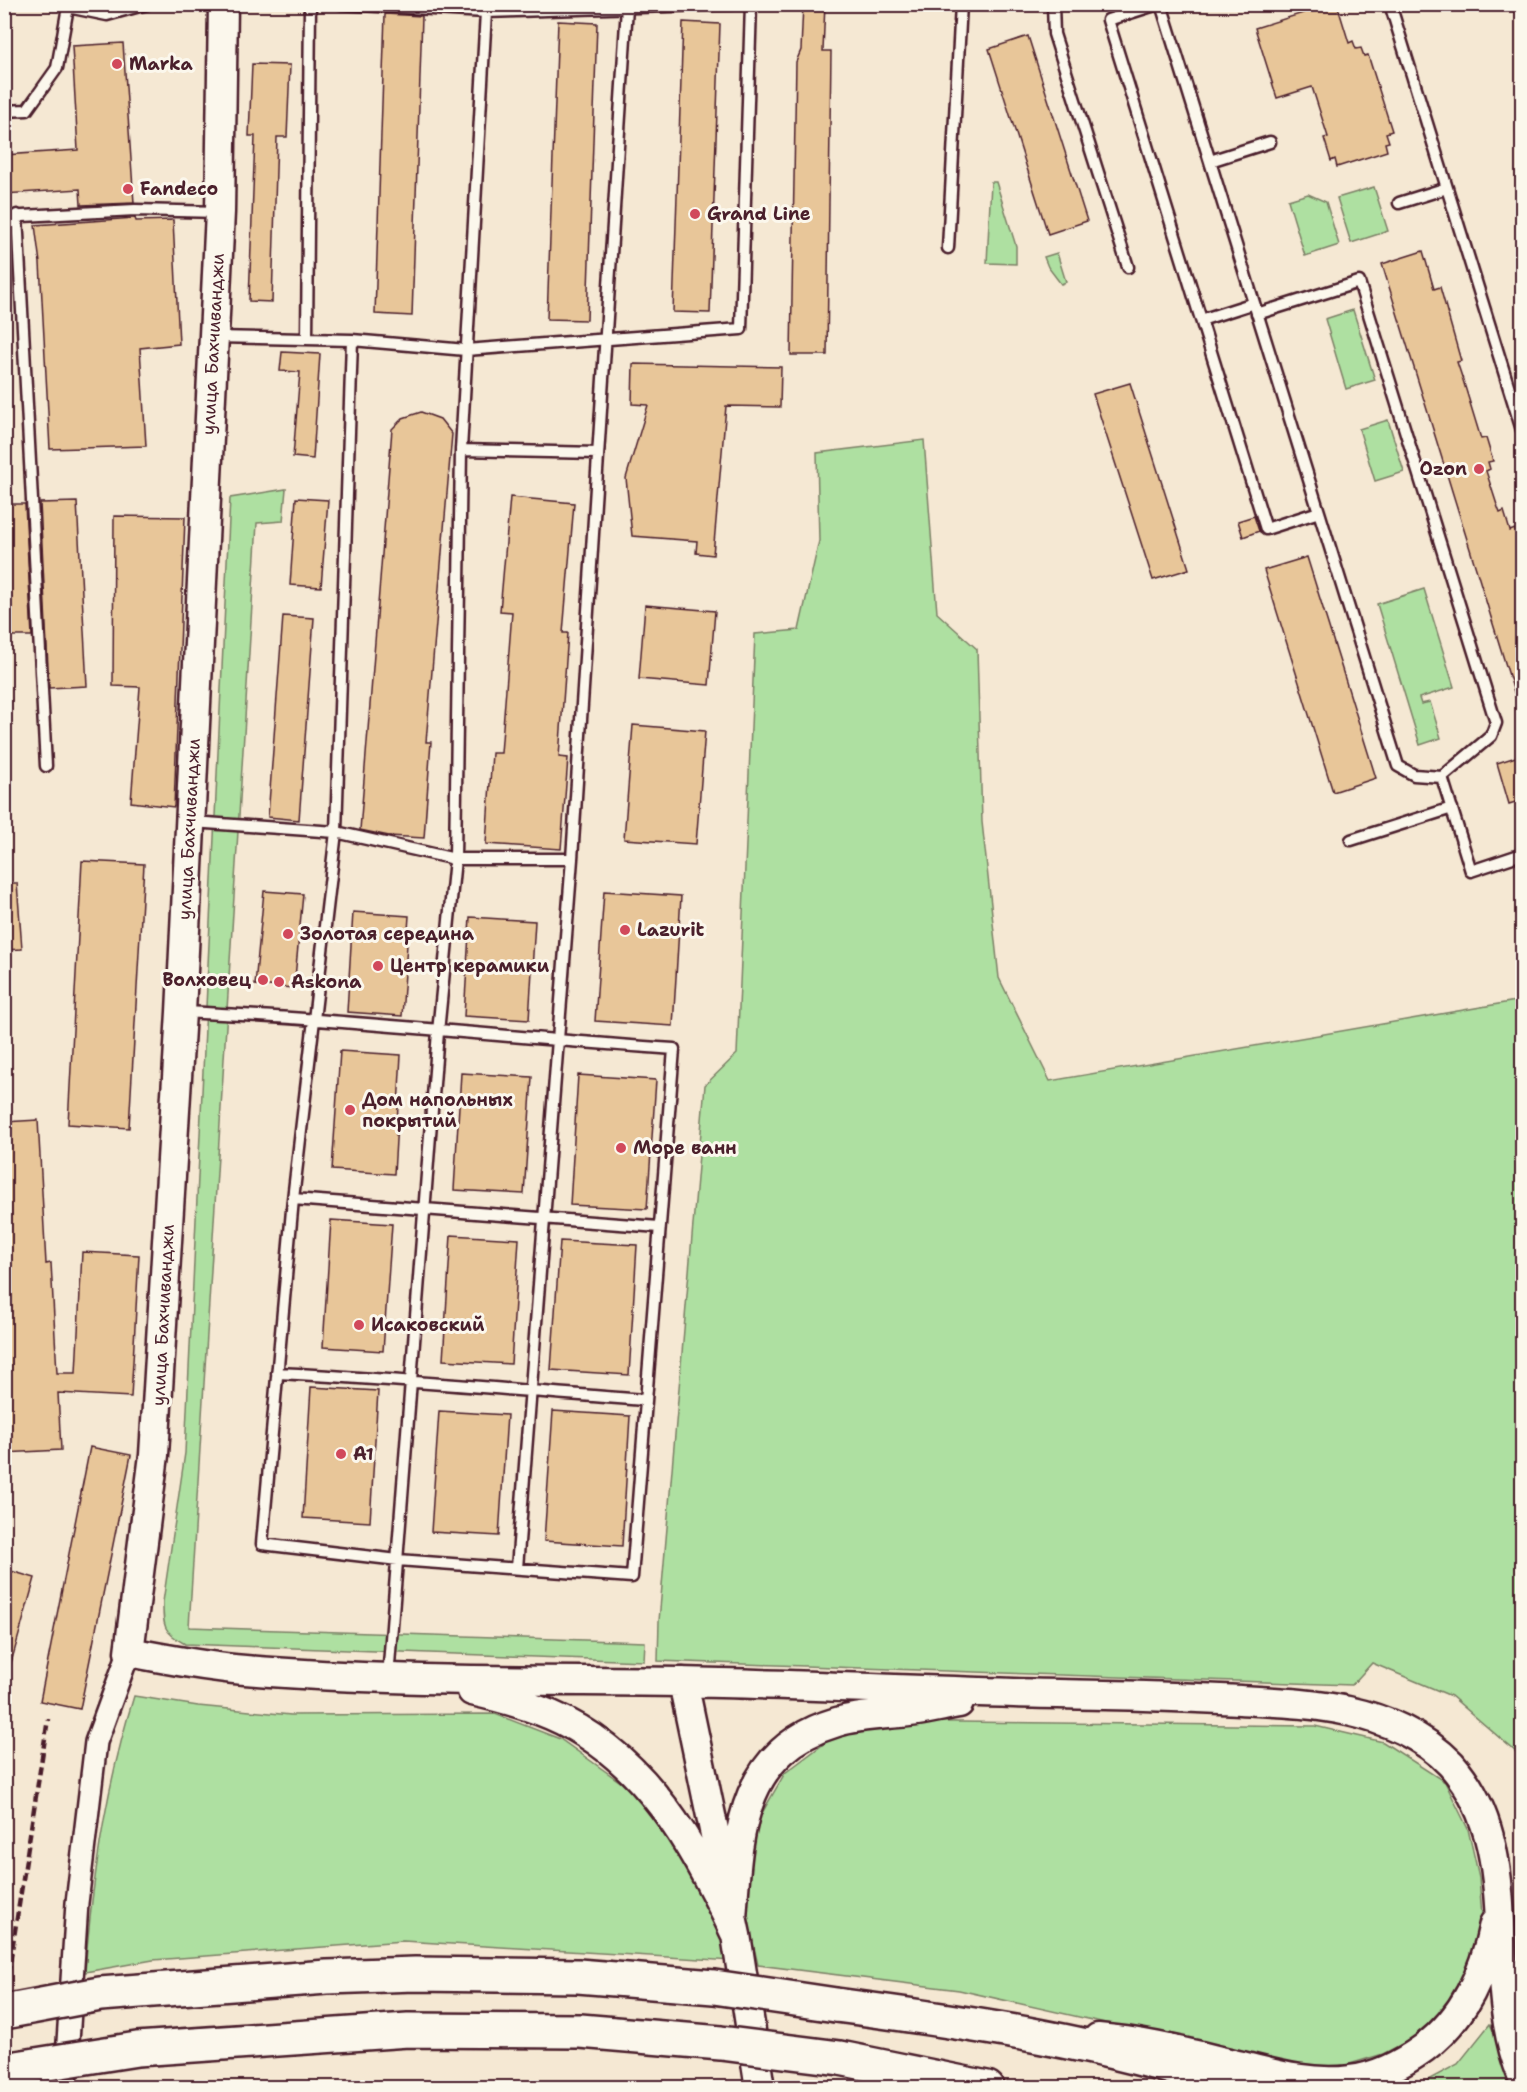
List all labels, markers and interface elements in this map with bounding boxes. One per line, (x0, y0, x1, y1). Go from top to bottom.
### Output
place label: Marka (129, 52, 193, 76)
marker: Marka (110, 57, 124, 71)
place label: Fandeco (140, 177, 218, 201)
marker: Fandeco (121, 182, 135, 196)
place label: Grand Line (707, 202, 811, 226)
marker: Grand Line (688, 207, 702, 221)
street label: улица Бахчиванджи (196, 252, 230, 435)
place label: Ozon (1420, 457, 1467, 481)
marker: Ozon (1472, 462, 1486, 476)
street label: улица Бахчиванджи (172, 737, 206, 920)
place label: Lazurit (637, 918, 705, 942)
place label: Золотая середина (300, 922, 475, 946)
marker: Lazurit (618, 923, 632, 937)
marker: Золотая середина (281, 927, 295, 941)
place label: Центр керамики (390, 954, 550, 978)
marker: Центр керамики (371, 959, 385, 973)
place label: Волховец (162, 968, 252, 992)
place label: Askona (291, 970, 362, 994)
marker: Волховец (256, 973, 270, 987)
marker: Askona (272, 975, 286, 989)
place label: Дом напольных покрытий (362, 1088, 513, 1133)
marker: Дом напольных покрытий (343, 1103, 357, 1117)
place label: Море ванн (633, 1136, 737, 1160)
marker: Море ванн (614, 1141, 628, 1155)
street label: улица Бахчиванджи (146, 1223, 180, 1406)
place label: Исаковский (371, 1313, 485, 1337)
marker: Исаковский (352, 1318, 366, 1332)
place label: A1 (353, 1442, 374, 1466)
marker: A1 (334, 1447, 348, 1461)

